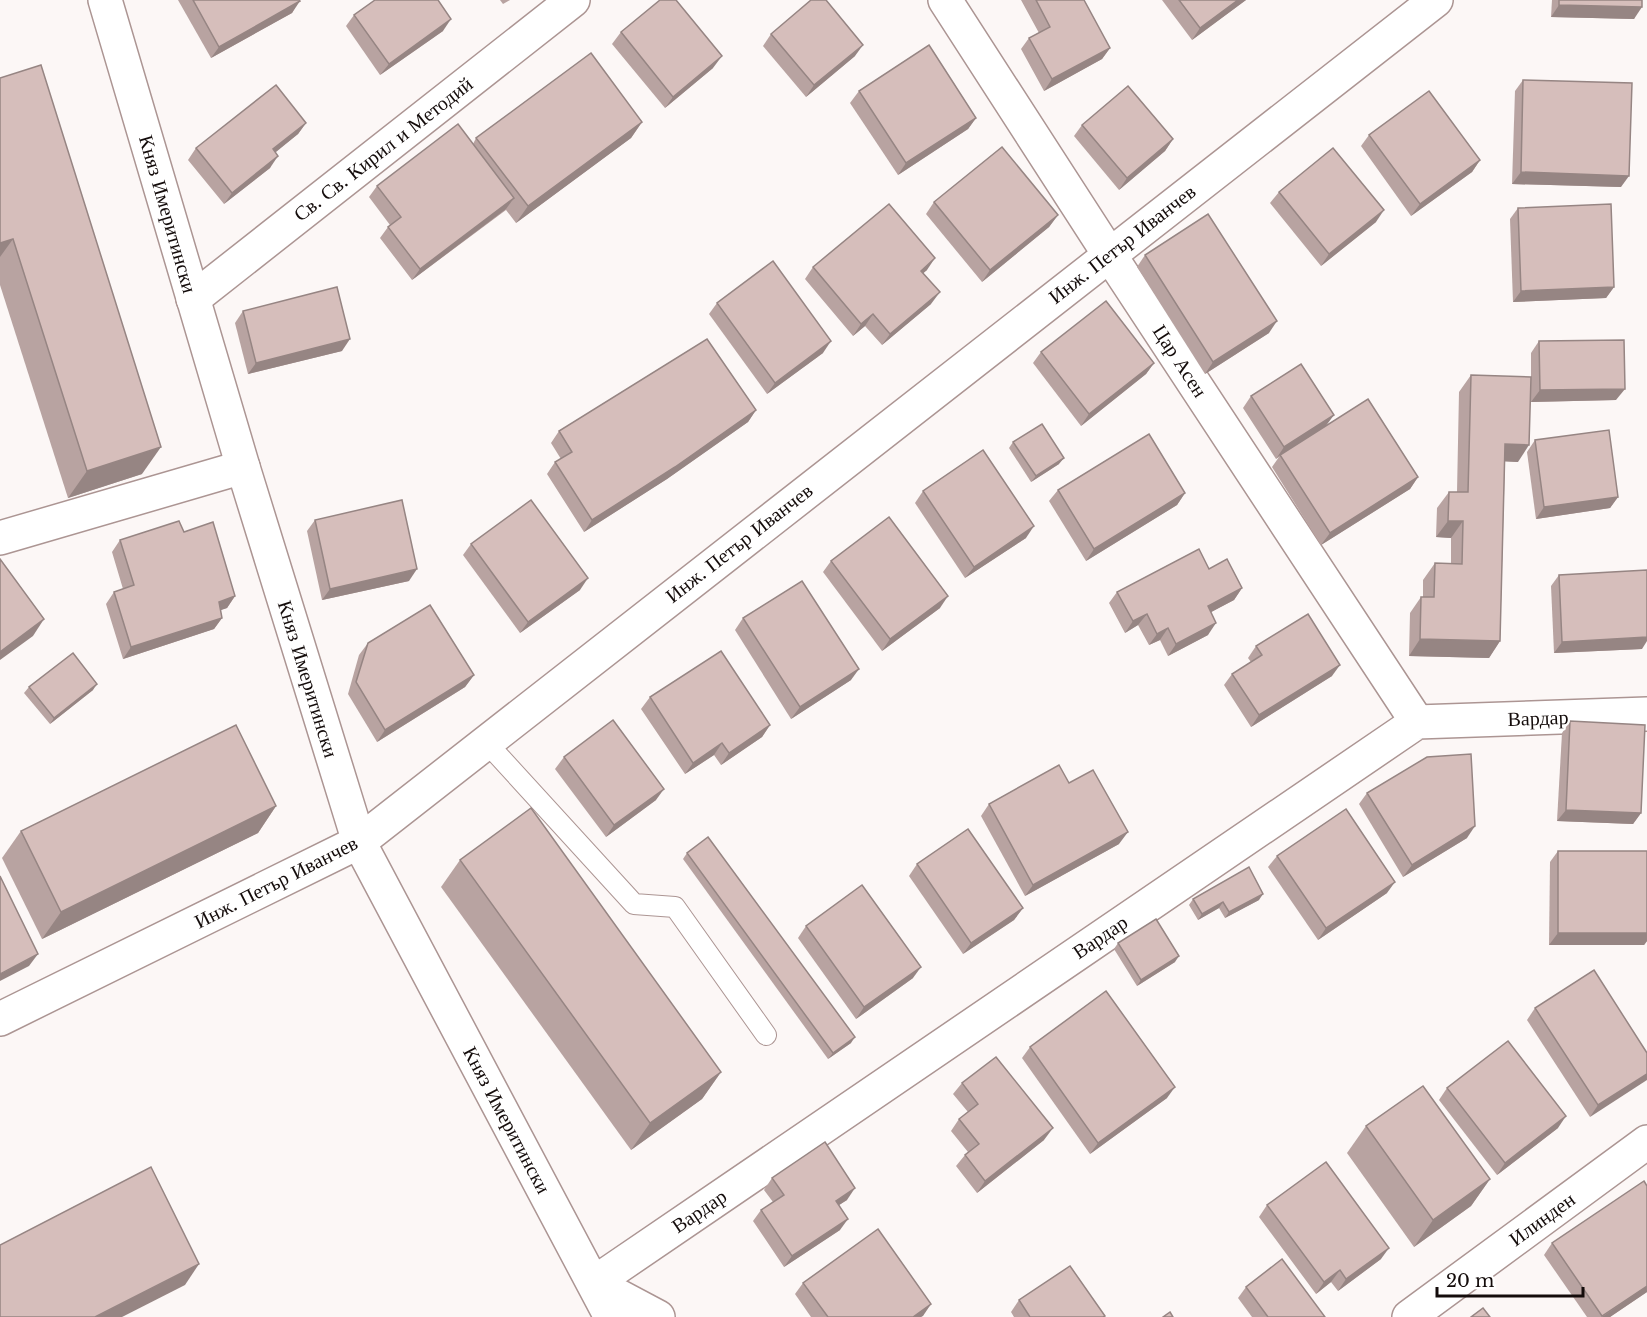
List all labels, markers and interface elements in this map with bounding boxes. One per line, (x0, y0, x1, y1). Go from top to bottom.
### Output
street label: Св. Св. Кирил и Методий (289, 72, 477, 226)
street label: Княз Имеритински (134, 132, 202, 296)
street label: Инж. Петър Иванчев (1044, 179, 1200, 309)
street label: Цар Асен (1148, 320, 1212, 402)
street label: Инж. Петър Иванчев (661, 478, 817, 608)
street label: Княз Имеритински (273, 598, 343, 761)
street label: Вардар (1507, 705, 1569, 731)
street label: Инж. Петър Иванчев (190, 831, 362, 933)
street label: Вардар (1068, 910, 1132, 964)
street label: Княз Имеритински (458, 1042, 556, 1198)
street label: Вардар (667, 1184, 731, 1238)
street label: Илинден (1504, 1187, 1580, 1251)
scale bar (1437, 1260, 1582, 1298)
text: 20 m (1446, 1270, 1494, 1292)

